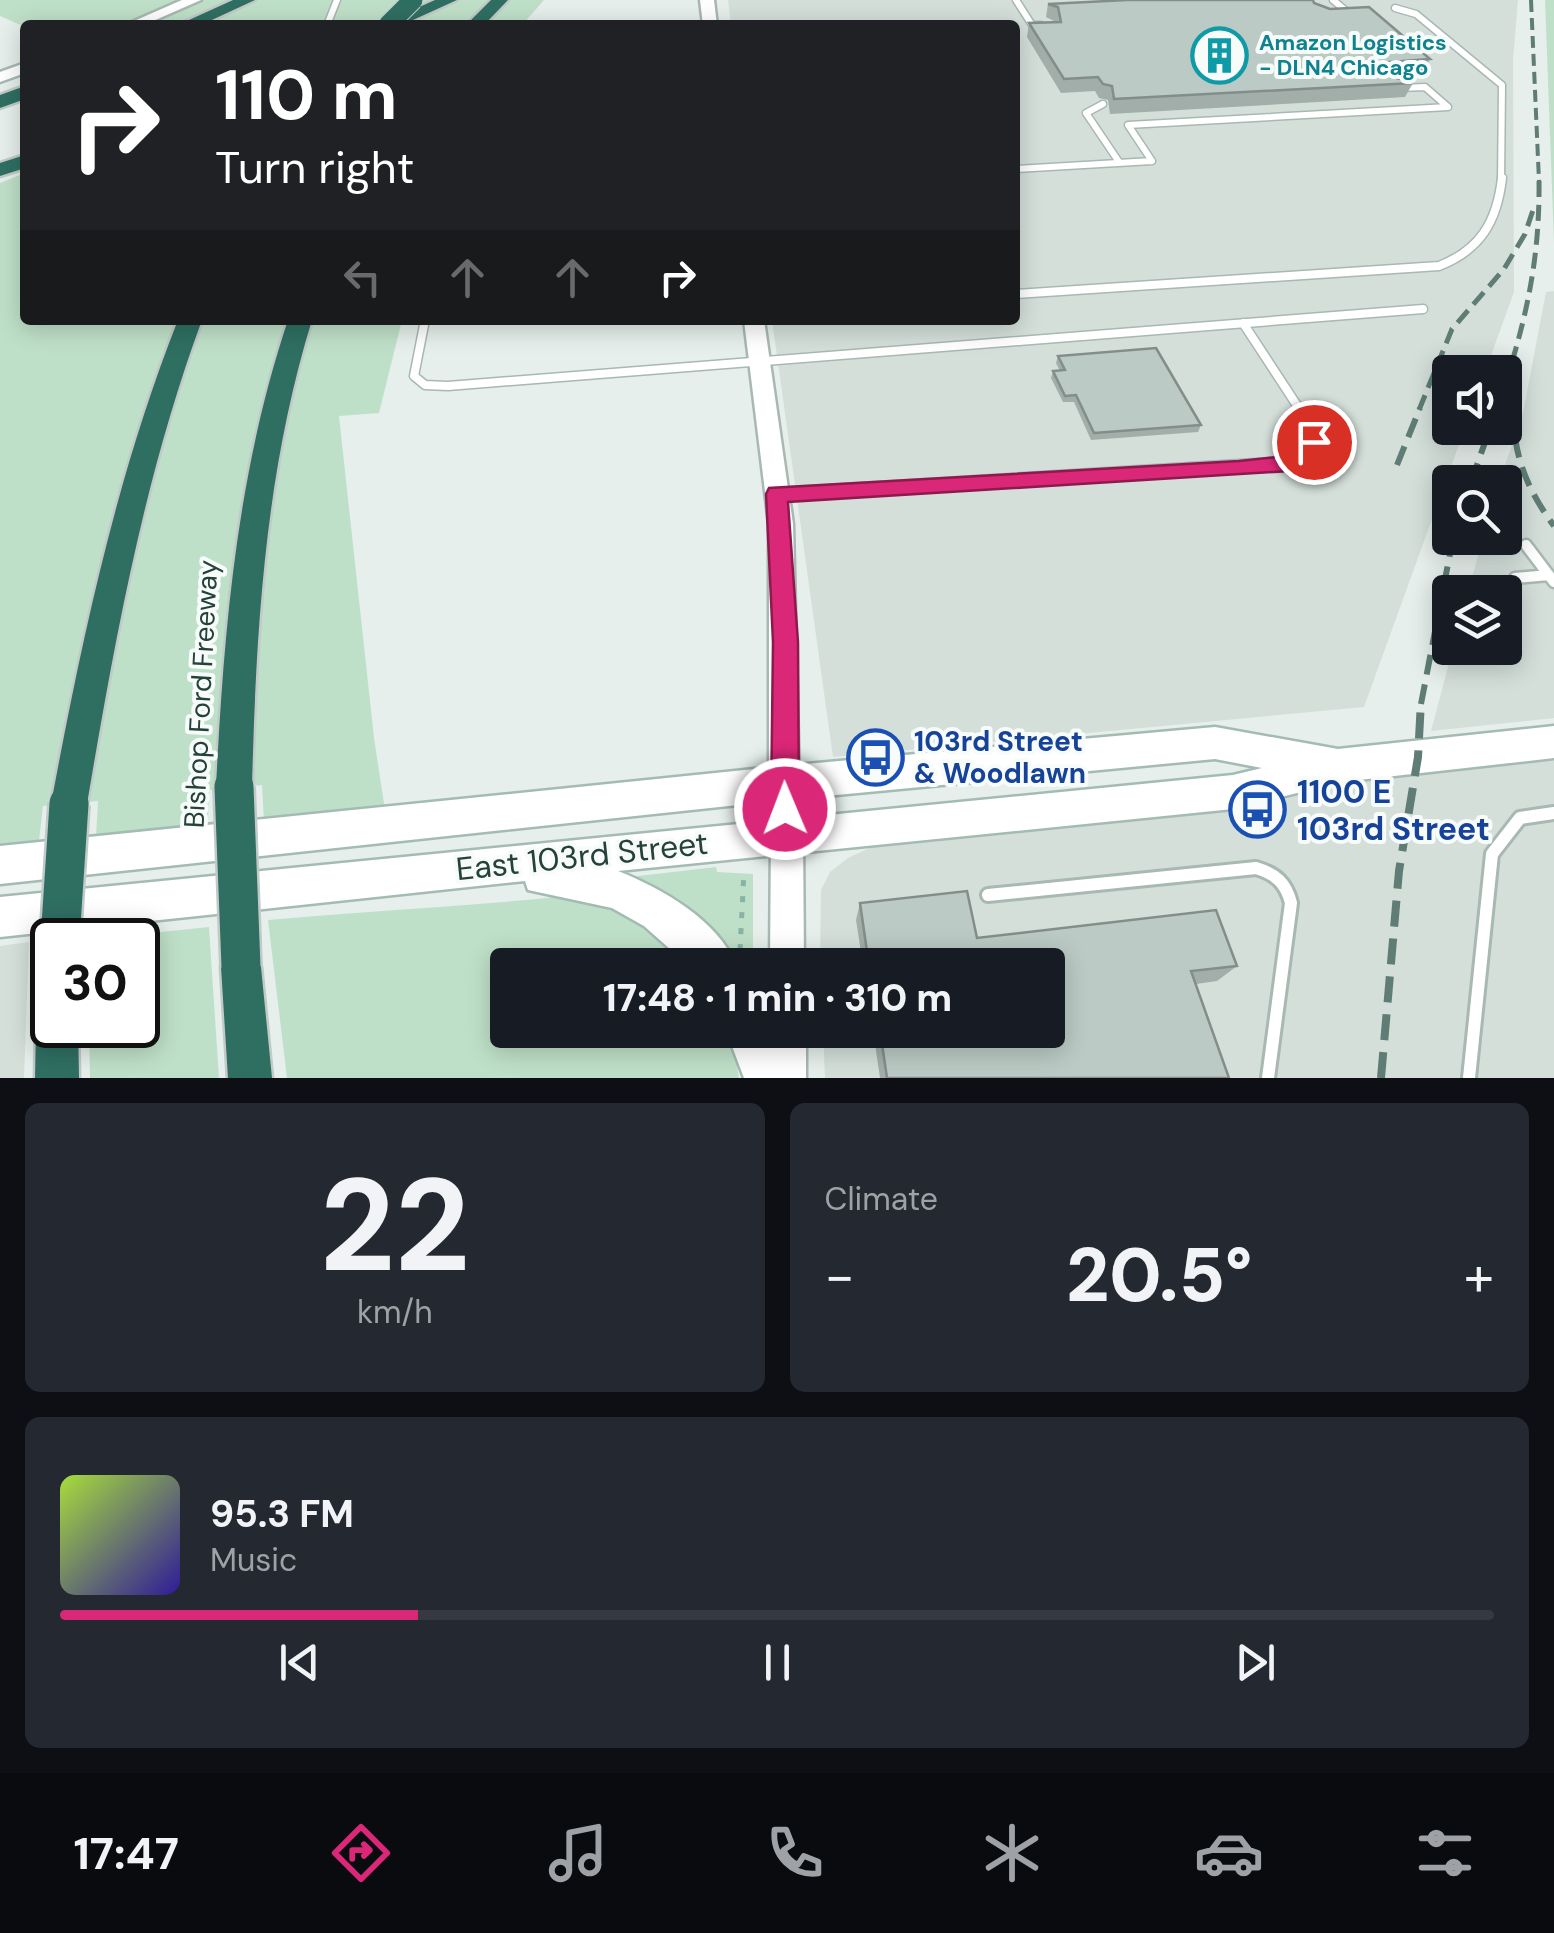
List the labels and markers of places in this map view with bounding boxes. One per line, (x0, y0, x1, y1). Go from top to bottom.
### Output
building icon: Amazon Logistics - DLN4 Chicago (1190, 25, 1250, 85)
place label: Amazon Logistics - DLN4 Chicago (1259, 28, 1447, 82)
pin (1272, 400, 1357, 485)
place label: 103rd Street & Woodlawn (914, 723, 1086, 792)
bus stop icon: 103rd Street & Woodlawn (845, 727, 905, 787)
place label: 1100 E 103rd Street (1297, 771, 1490, 850)
bus stop icon: 1100 E 103rd Street (1228, 780, 1288, 840)

